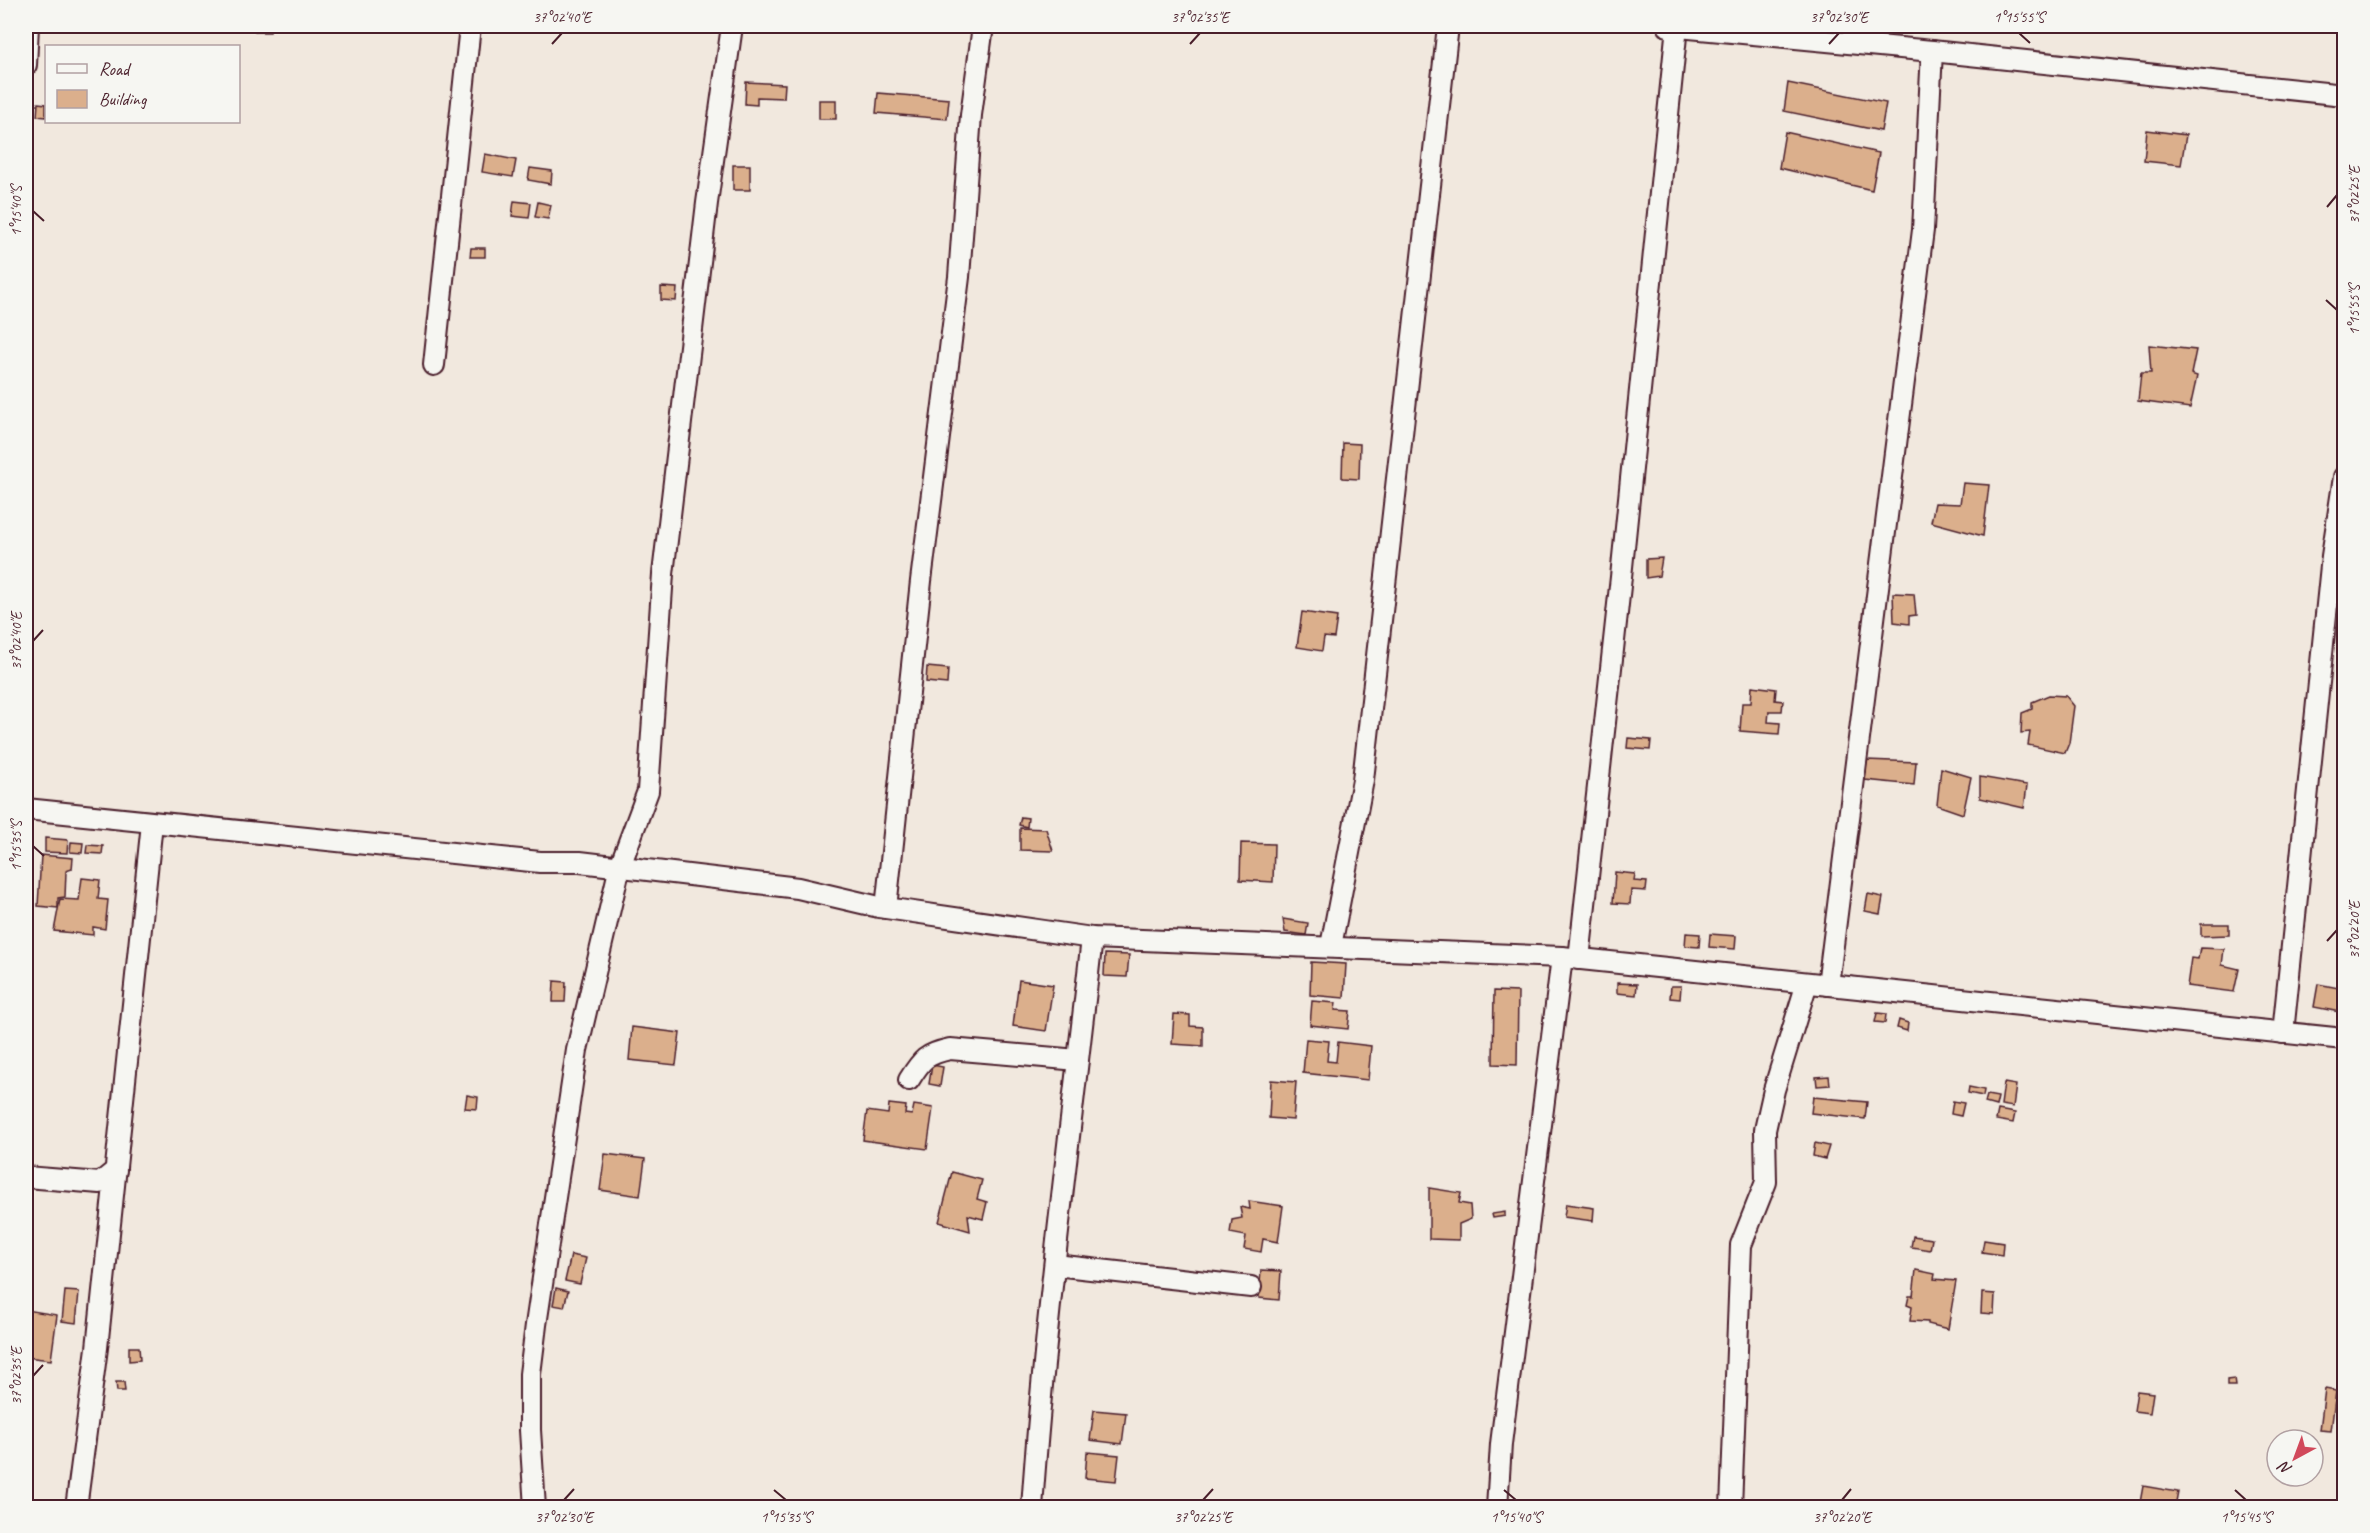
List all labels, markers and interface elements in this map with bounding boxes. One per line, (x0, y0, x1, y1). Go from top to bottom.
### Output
text: 37°02'40"E (533, 8, 593, 27)
text: 37°02'35"E (1171, 8, 1231, 27)
text: 37°02'30"E (1810, 8, 1870, 27)
text: 1°15'55"S (1994, 8, 2047, 27)
legend (45, 45, 240, 123)
text: Road (99, 58, 132, 80)
text: Building (99, 88, 148, 110)
text: 37°02'25"E (2345, 164, 2364, 224)
text: 1°15'40"S (7, 183, 26, 236)
text: 1°15'55"S (2345, 282, 2364, 335)
text: 37°02'40"E (7, 610, 26, 670)
text: 1°15'35"S (7, 818, 26, 871)
text: 37°02'20"E (2345, 899, 2364, 959)
text: 37°02'35"E (7, 1345, 26, 1405)
north arrow (2265, 1428, 2325, 1488)
text: N (2273, 1456, 2296, 1479)
text: 37°02'30"E (535, 1508, 595, 1527)
text: 1°15'35"S (761, 1508, 814, 1527)
text: 37°02'25"E (1174, 1508, 1234, 1527)
text: 1°15'40"S (1491, 1508, 1544, 1527)
text: 37°02'20"E (1813, 1508, 1873, 1527)
text: 1°15'45"S (2221, 1508, 2274, 1527)

